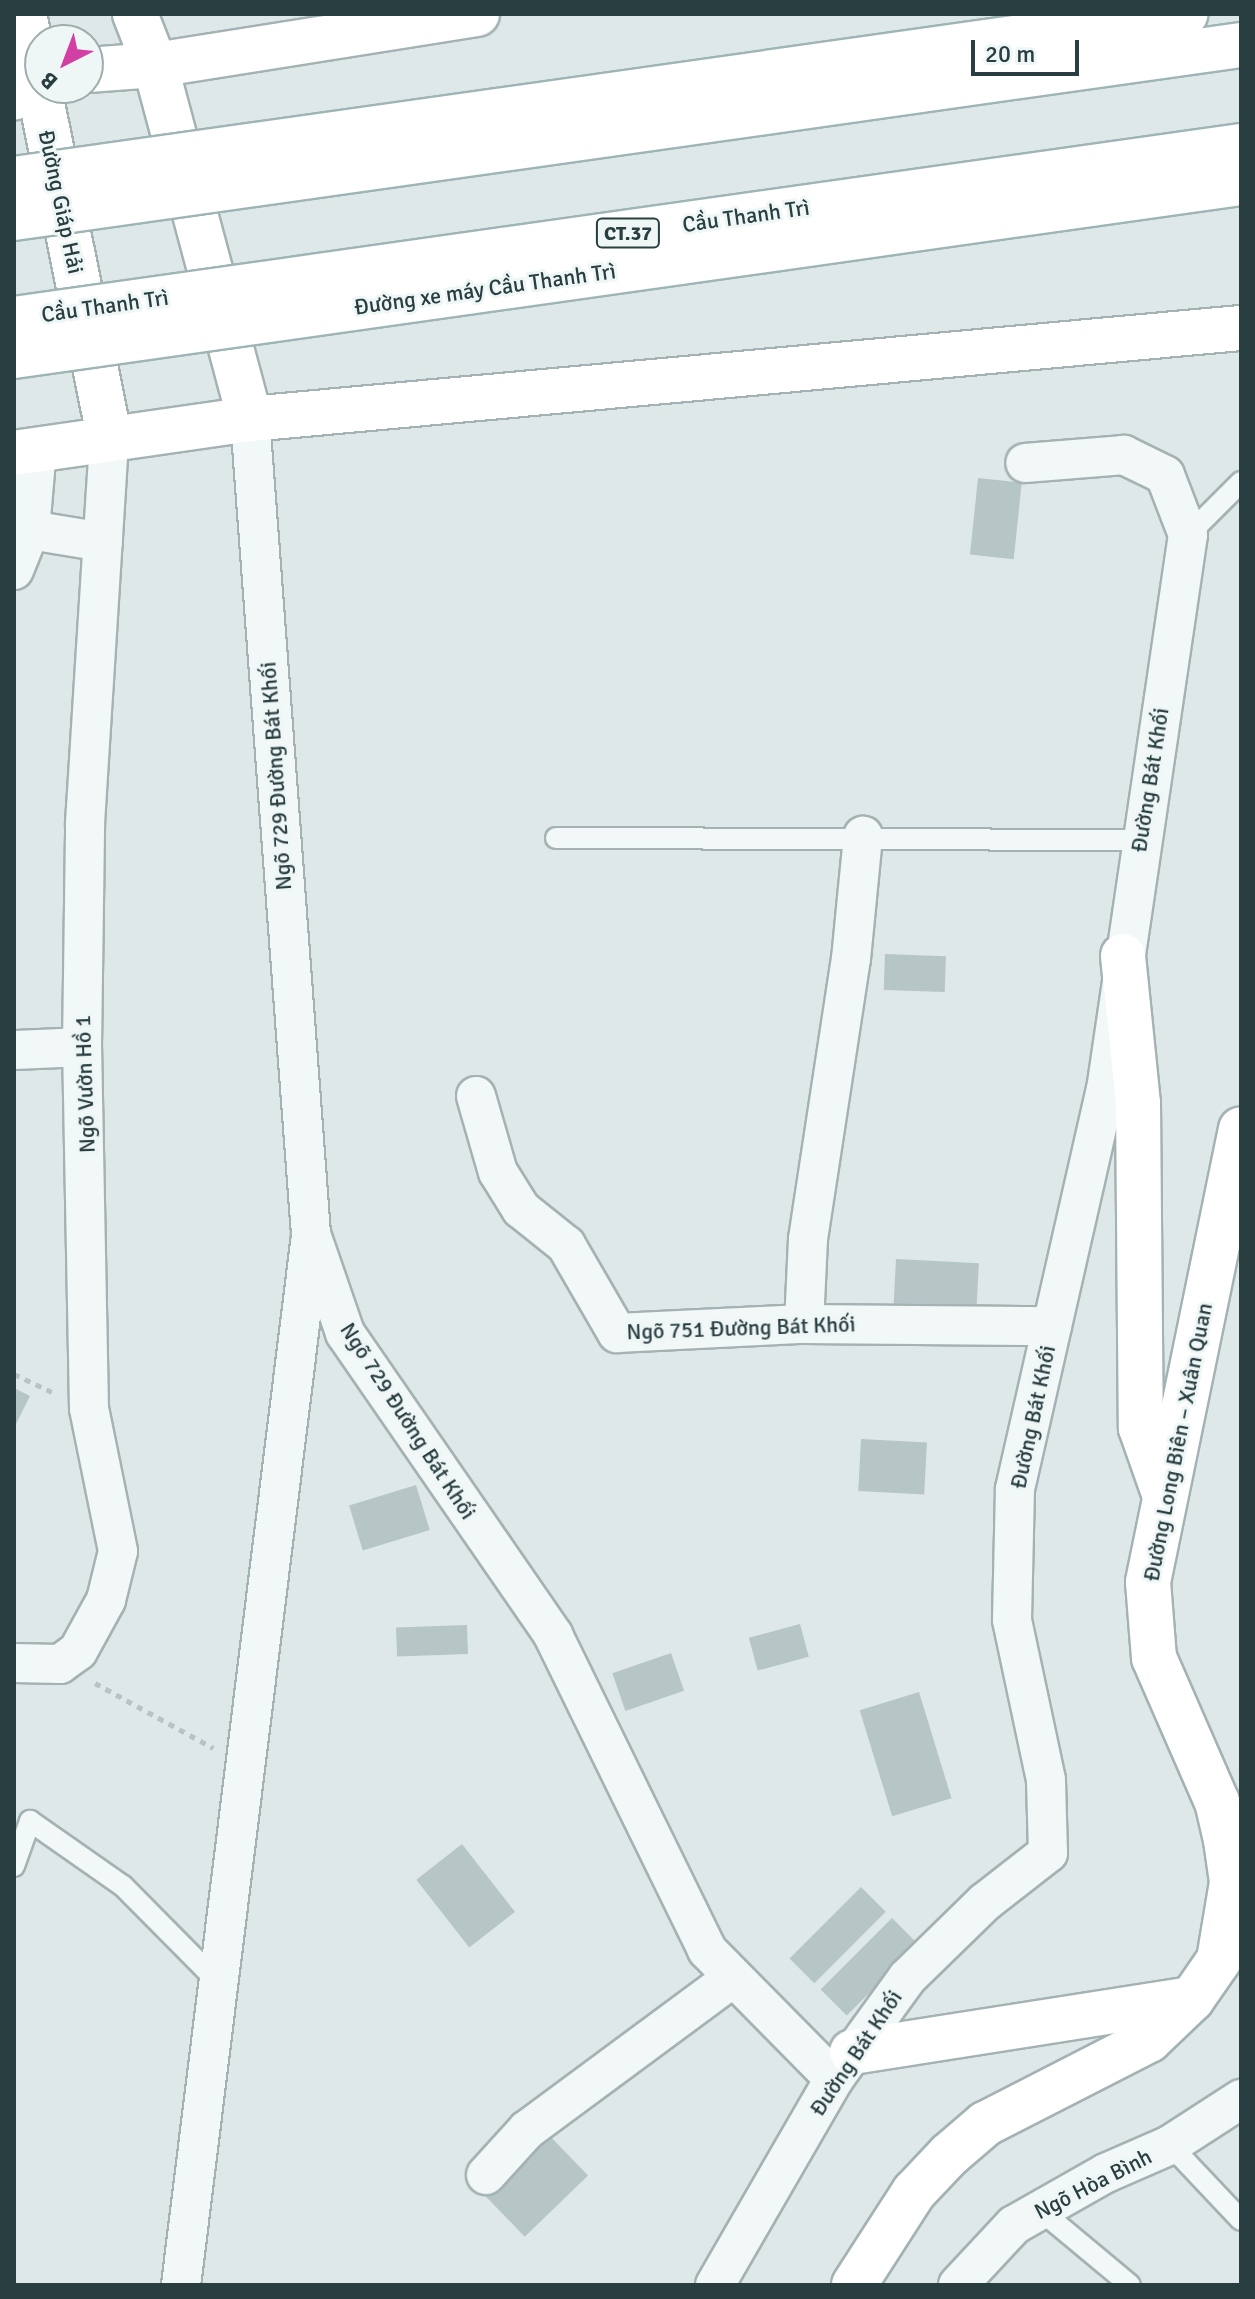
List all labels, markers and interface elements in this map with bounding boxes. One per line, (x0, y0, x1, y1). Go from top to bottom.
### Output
north arrow (24, 24, 104, 104)
scale bar (975, 24, 1083, 74)
text: 20 m (985, 39, 1035, 69)
text: B (35, 66, 63, 95)
street label: Đường Giáp Hải (33, 128, 89, 276)
street label: Cầu Thanh Trì (681, 194, 811, 238)
road number: CT.37 (594, 217, 662, 249)
street label: Đường xe máy Cầu Thanh Trì (353, 258, 617, 320)
street label: Cầu Thanh Trì (40, 284, 170, 328)
street label: Ngõ 729 Đường Bát Khối (255, 661, 297, 891)
street label: Đường Bát Khối (1126, 706, 1174, 854)
street label: Ngõ Vườn Hồ 1 (69, 1014, 101, 1154)
street label: Đường Long Biên – Xuân Quan (1138, 1301, 1218, 1583)
street label: Ngõ 751 Đường Bát Khối (626, 1311, 856, 1345)
street label: Ngõ 729 Đường Bát Khối (335, 1318, 481, 1524)
street label: Đường Bát Khối (1005, 1343, 1061, 1491)
street label: Đường Bát Khối (804, 1985, 908, 2121)
street label: Ngõ Hòa Bình (1030, 2143, 1156, 2225)

